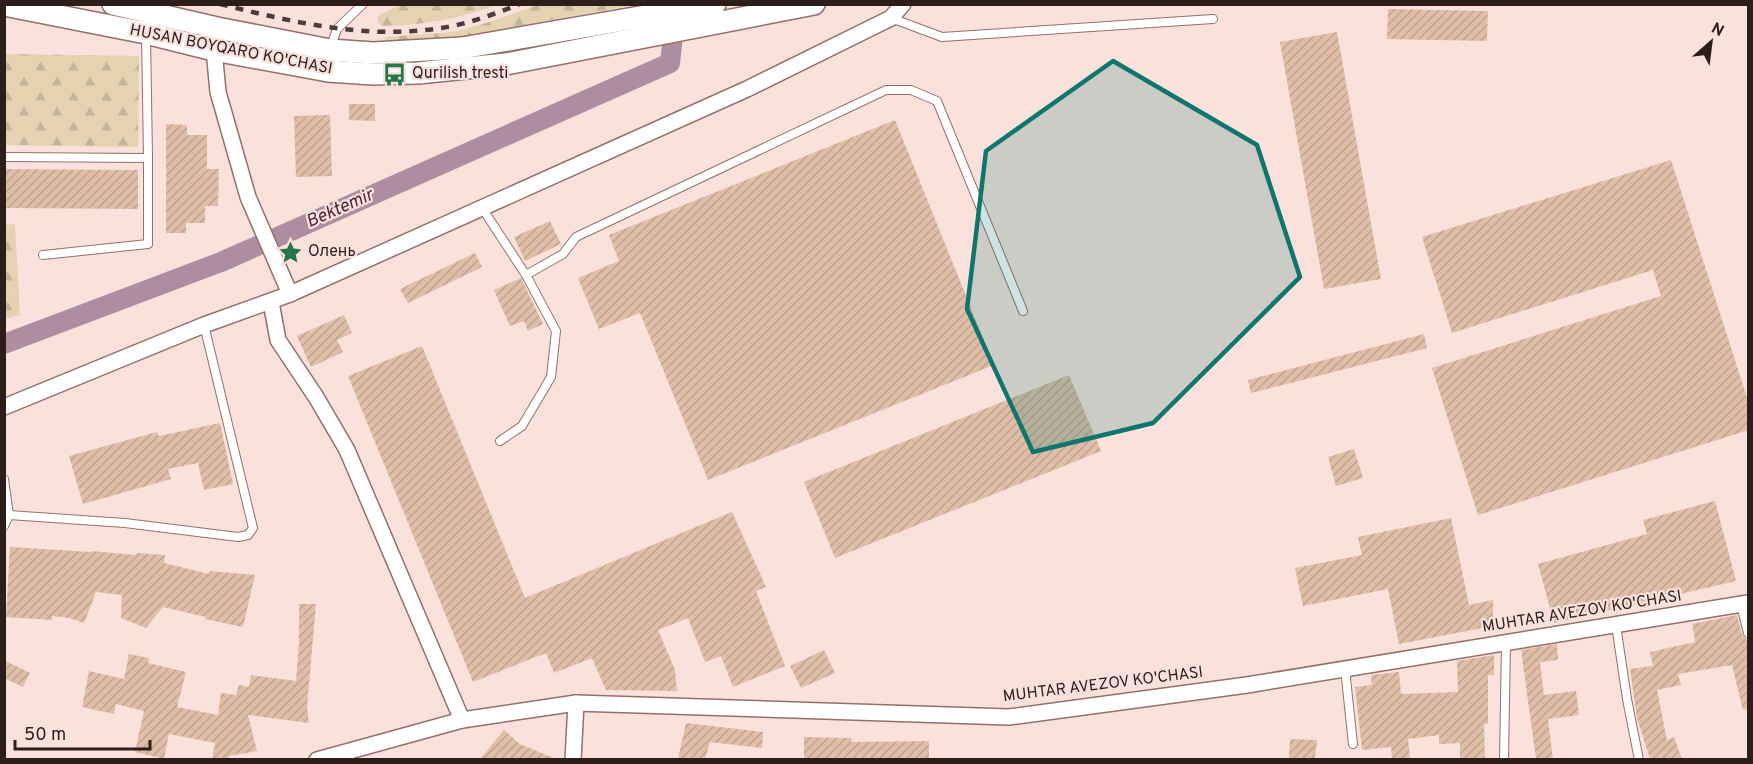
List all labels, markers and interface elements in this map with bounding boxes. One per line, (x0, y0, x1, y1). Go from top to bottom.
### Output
north arrow (1681, 12, 1741, 72)
text: N (1707, 19, 1727, 42)
street label: HUSAN BOYQARO KO'CHASI (128, 21, 334, 79)
bus stop icon: Qurilish tresti (381, 61, 407, 87)
place label: Qurilish tresti (412, 64, 508, 84)
water label: Bektemir (303, 183, 379, 234)
place icon: Олень (277, 239, 303, 265)
place label: Олень (308, 242, 356, 262)
street label: MUHTAR AVEZOV KO'CHASI (1481, 586, 1683, 638)
street label: MUHTAR AVEZOV KO'CHASI (1002, 663, 1204, 707)
scale bar (15, 713, 150, 751)
text: 50 m (24, 724, 66, 747)

